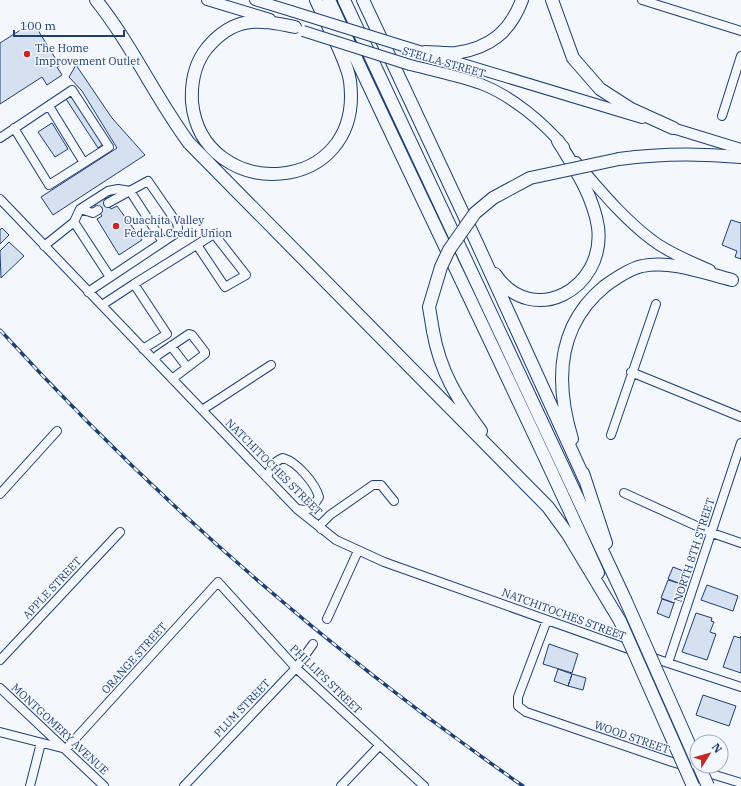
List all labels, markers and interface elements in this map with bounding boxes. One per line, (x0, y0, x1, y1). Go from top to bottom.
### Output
scale bar (14, 12, 124, 38)
text: 100 m (20, 18, 56, 33)
place label: The Home Improvement Outlet (35, 41, 140, 68)
street label: STELLA STREET (401, 43, 487, 81)
marker: The Home Improvement Outlet (22, 49, 32, 59)
place label: Ouachita Valley Federal Credit Union (124, 213, 232, 240)
marker: Ouachita Valley Federal Credit Union (111, 221, 121, 231)
street label: NATCHITOCHES STREET (223, 416, 325, 518)
street label: NORTH 8TH STREET (670, 496, 718, 604)
street label: APPLE STREET (20, 554, 84, 622)
street label: NATCHITOCHES STREET (500, 585, 628, 643)
street label: ORANGE STREET (98, 619, 170, 697)
street label: PHILLIPS STREET (287, 641, 365, 717)
street label: PLUM STREET (211, 676, 273, 740)
street label: MONTGOMERY AVENUE (9, 680, 111, 778)
street label: WOOD STREET (592, 718, 672, 756)
north arrow (689, 734, 729, 774)
text: N (709, 740, 725, 756)

